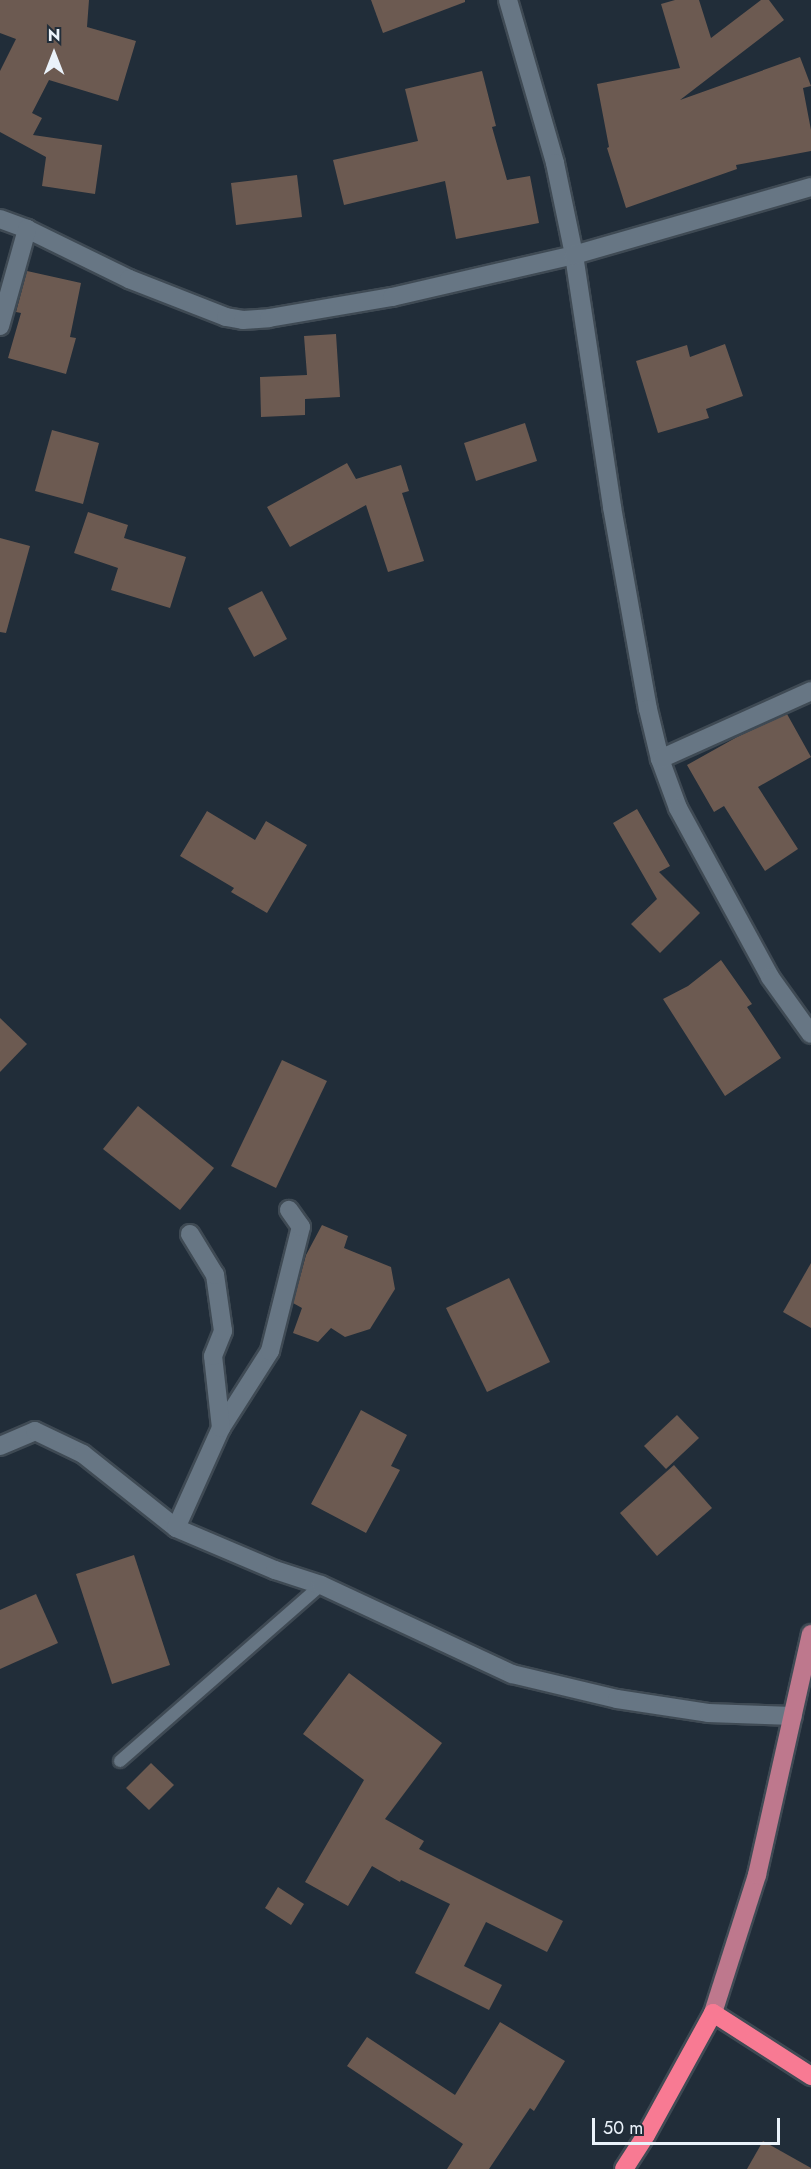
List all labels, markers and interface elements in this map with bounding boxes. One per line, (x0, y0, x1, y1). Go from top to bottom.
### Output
north arrow (24, 24, 84, 84)
text: N (48, 24, 60, 47)
scale bar (595, 2106, 782, 2144)
text: 50 m (603, 2115, 643, 2141)

